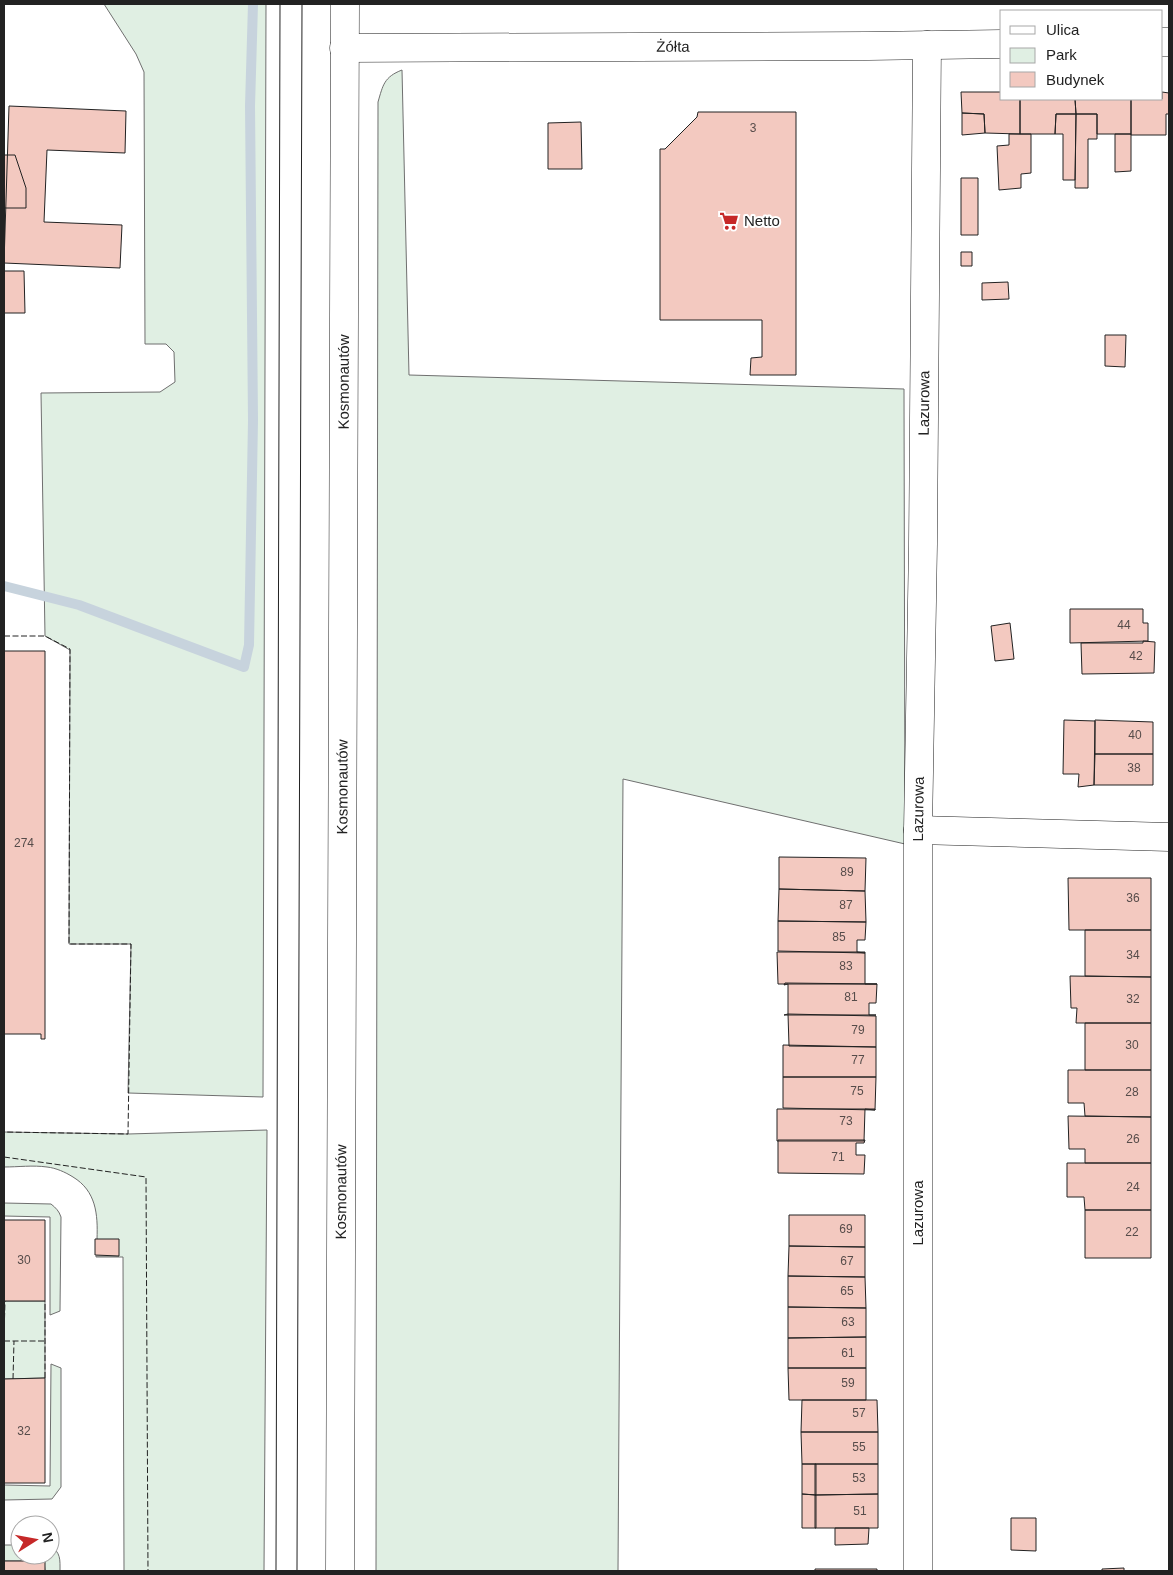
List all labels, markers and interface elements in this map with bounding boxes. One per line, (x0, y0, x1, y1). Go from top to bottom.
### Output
legend (1000, 10, 1163, 100)
text: Ulica (1046, 21, 1080, 38)
street label: Żółta (656, 38, 690, 55)
text: Park (1046, 46, 1077, 63)
text: Budynek (1046, 71, 1105, 88)
house number: 3 (750, 121, 757, 135)
supermarket icon: Netto (718, 210, 740, 232)
place label: Netto (744, 212, 780, 229)
street label: Kosmonautów (335, 334, 352, 430)
street label: Lazurowa (915, 370, 932, 436)
house number: 44 (1117, 618, 1131, 632)
house number: 42 (1129, 649, 1143, 663)
house number: 40 (1128, 728, 1142, 742)
street label: Kosmonautów (333, 739, 351, 835)
house number: 38 (1127, 761, 1141, 775)
street label: Lazurowa (909, 776, 927, 842)
house number: 274 (14, 836, 34, 850)
house number: 89 (840, 865, 854, 879)
house number: 36 (1126, 891, 1140, 905)
house number: 87 (839, 898, 853, 912)
house number: 85 (832, 930, 846, 944)
house number: 34 (1126, 948, 1140, 962)
house number: 83 (839, 959, 853, 973)
house number: 81 (844, 990, 858, 1004)
house number: 32 (1126, 992, 1140, 1006)
house number: 79 (851, 1023, 865, 1037)
house number: 30 (1125, 1038, 1139, 1052)
house number: 77 (851, 1053, 865, 1067)
house number: 75 (850, 1084, 864, 1098)
house number: 28 (1125, 1085, 1139, 1099)
house number: 73 (839, 1114, 853, 1128)
house number: 26 (1126, 1132, 1140, 1146)
street label: Kosmonautów (332, 1144, 349, 1240)
house number: 71 (831, 1150, 845, 1164)
street label: Lazurowa (909, 1180, 926, 1246)
house number: 24 (1126, 1180, 1140, 1194)
house number: 69 (839, 1222, 853, 1236)
house number: 22 (1125, 1225, 1139, 1239)
house number: 30 (17, 1253, 31, 1267)
house number: 67 (840, 1254, 854, 1268)
house number: 65 (840, 1284, 854, 1298)
house number: 63 (841, 1315, 855, 1329)
house number: 61 (841, 1346, 855, 1360)
house number: 59 (841, 1376, 855, 1390)
house number: 57 (852, 1406, 866, 1420)
house number: 32 (17, 1424, 31, 1438)
house number: 55 (852, 1440, 866, 1454)
house number: 53 (852, 1471, 866, 1485)
house number: 51 (853, 1504, 867, 1518)
north arrow (10, 1515, 60, 1565)
text: N (39, 1531, 57, 1544)

